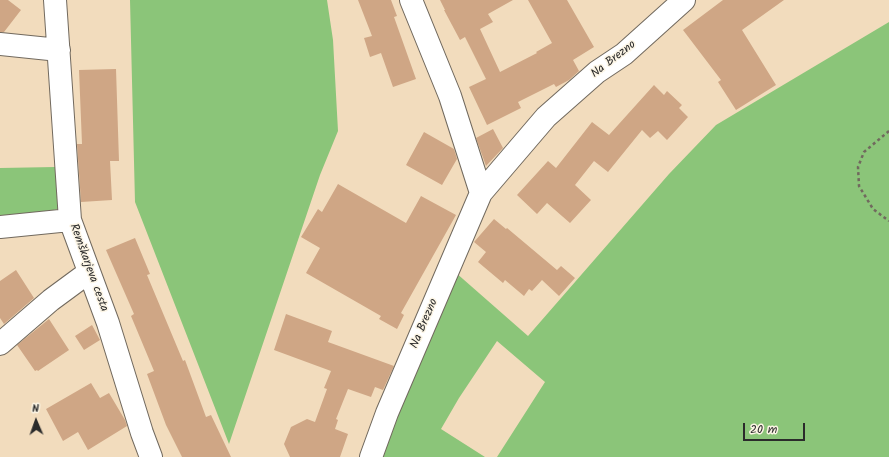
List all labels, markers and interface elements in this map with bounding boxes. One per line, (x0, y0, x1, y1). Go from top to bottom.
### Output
street label: Na Brezno (589, 38, 639, 82)
street label: Remškarjeva cesta (65, 222, 111, 314)
street label: Na Brezno (408, 297, 442, 351)
text: N (32, 400, 39, 418)
north arrow (16, 401, 56, 441)
scale bar (745, 415, 807, 441)
text: 20 m (750, 420, 777, 439)

